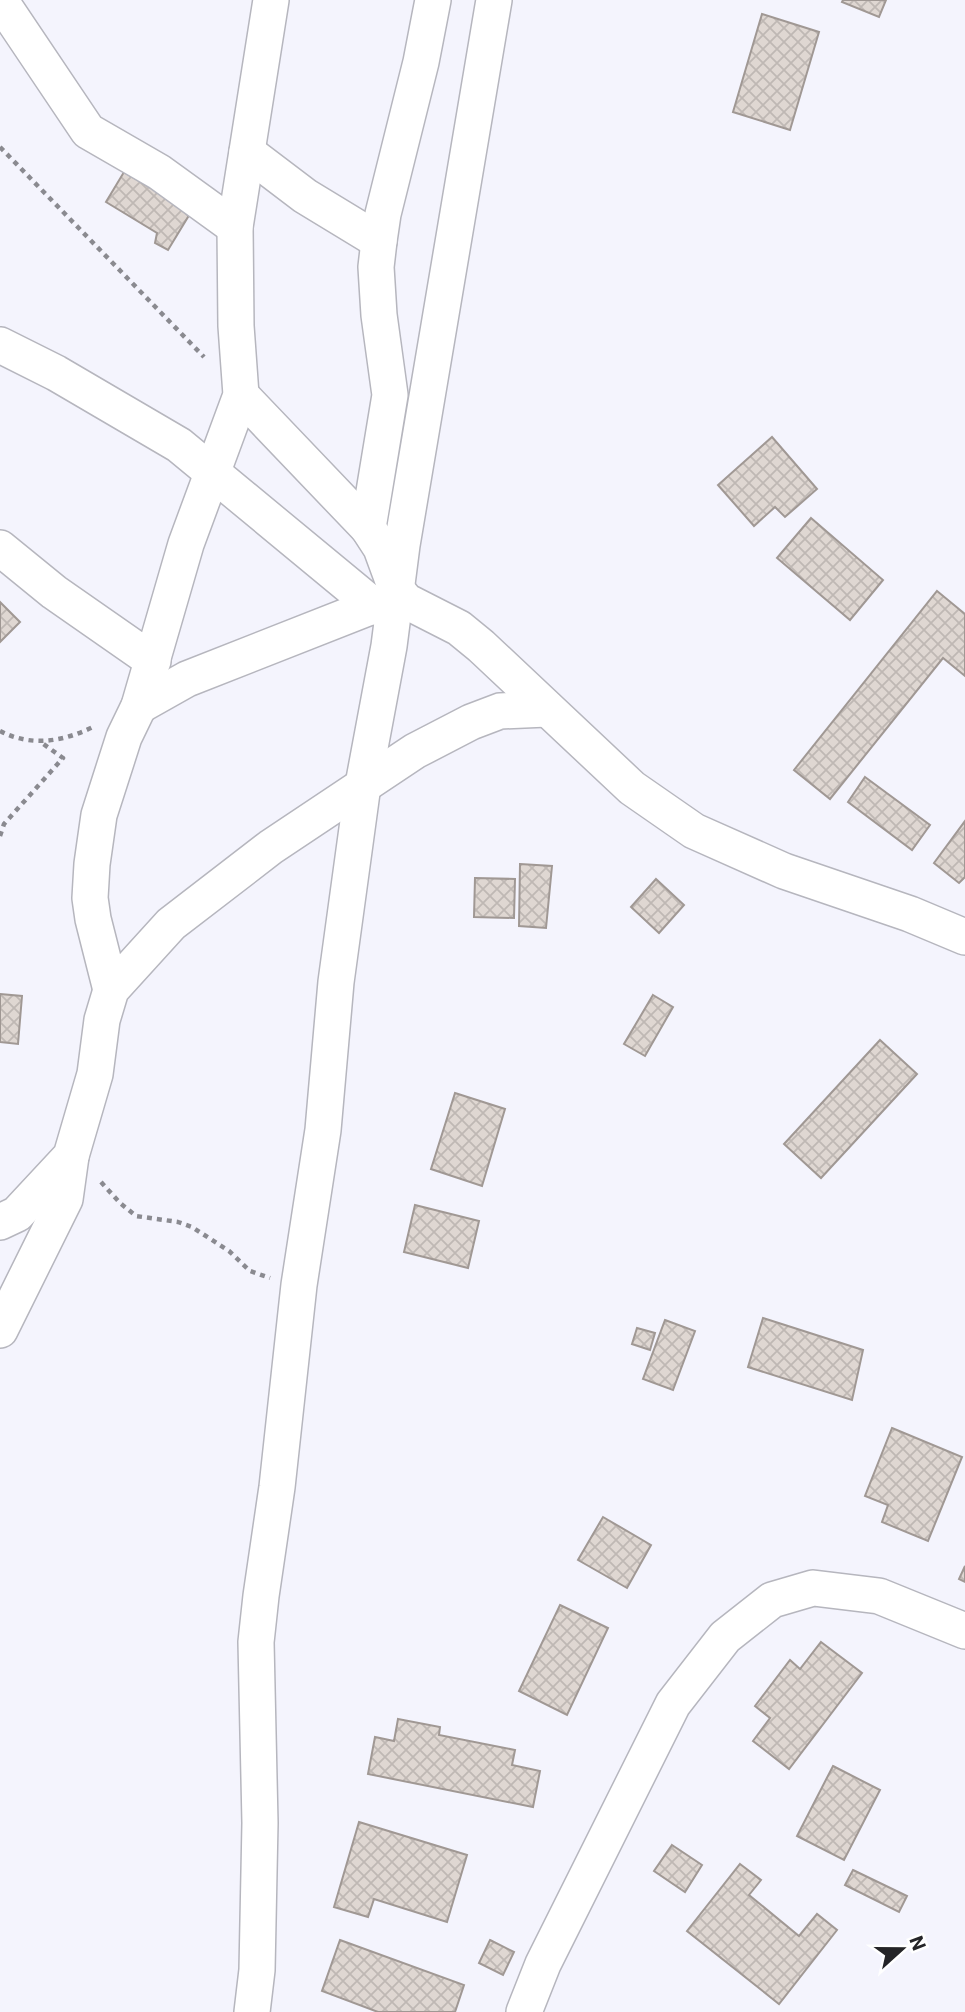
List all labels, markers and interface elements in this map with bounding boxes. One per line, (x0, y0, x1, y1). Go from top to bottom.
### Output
north arrow (867, 1914, 937, 1984)
text: N (904, 1933, 931, 1953)

